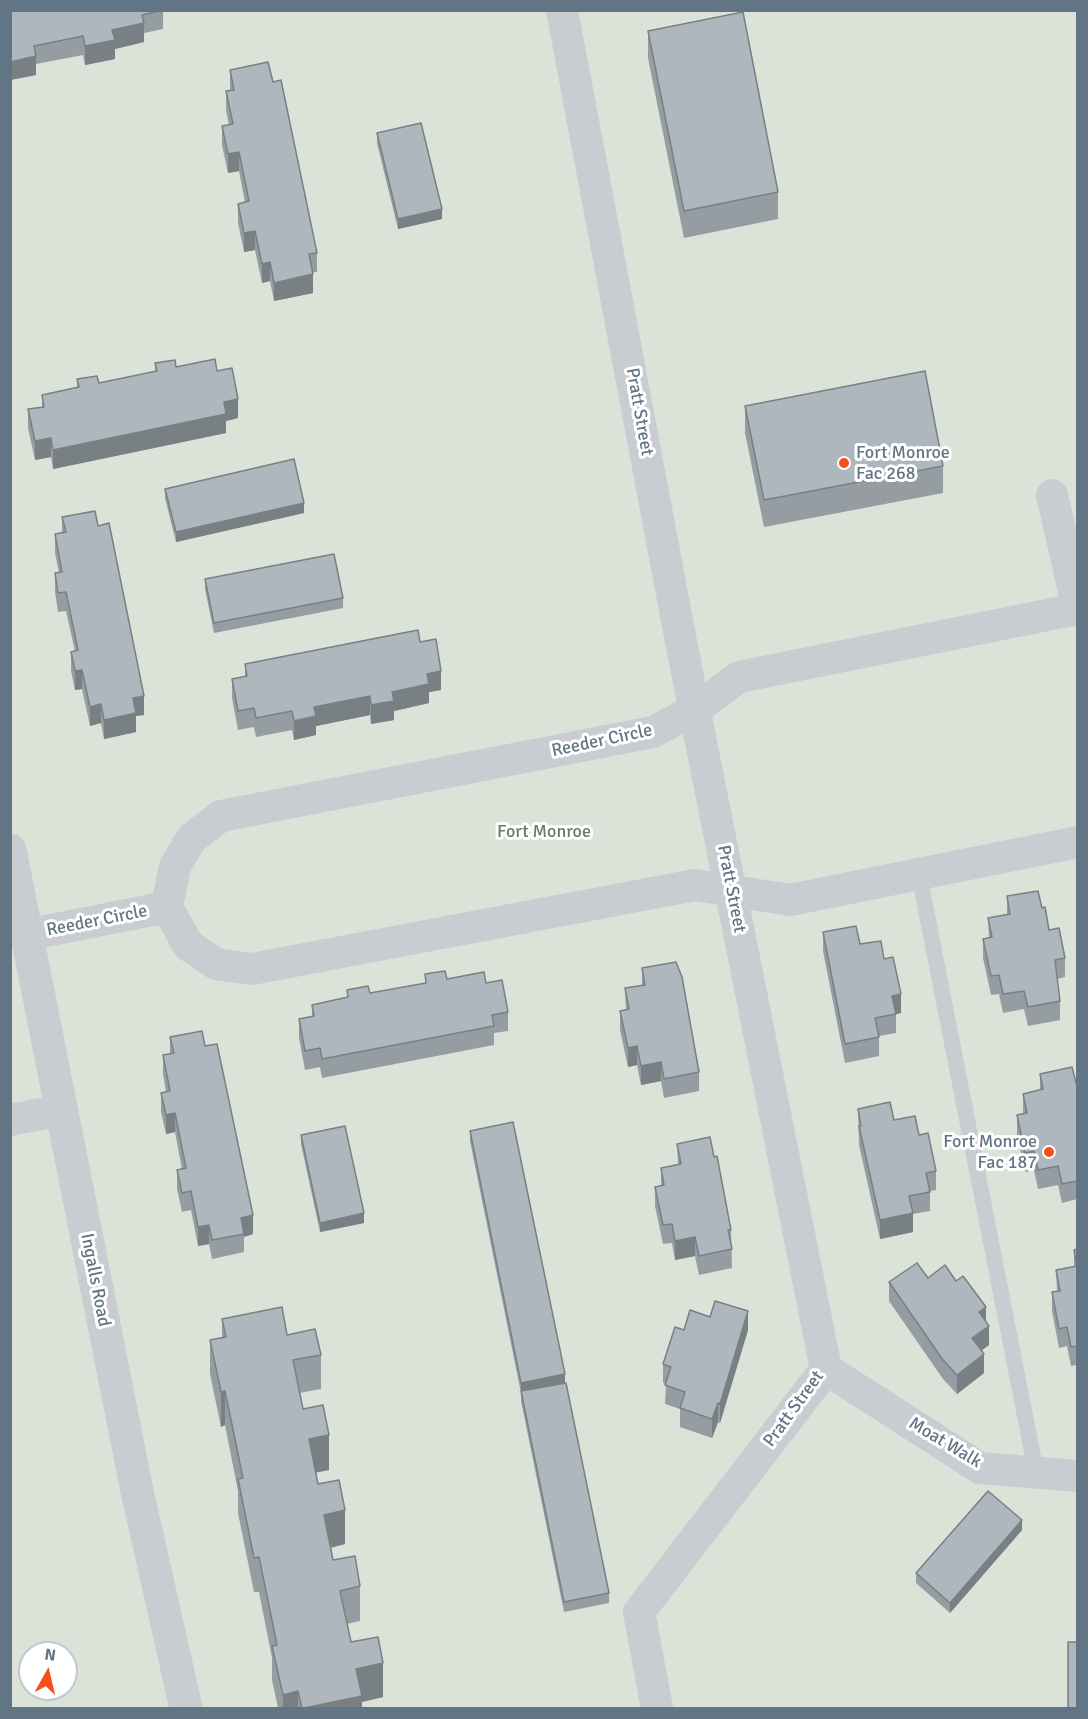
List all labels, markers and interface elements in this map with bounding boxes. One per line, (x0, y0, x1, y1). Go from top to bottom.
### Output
street label: Pratt Street (621, 366, 657, 458)
place label: Fort Monroe Fac 268 (856, 442, 950, 484)
marker: Fort Monroe Fac 268 (837, 456, 851, 470)
street label: Reeder Circle (550, 720, 654, 762)
park label: Fort Monroe (497, 821, 591, 843)
street label: Pratt Street (712, 843, 750, 935)
street label: Reeder Circle (45, 901, 149, 941)
place label: Fort Monroe Fac 187 (943, 1131, 1037, 1174)
marker: Fort Monroe Fac 187 (1042, 1145, 1056, 1159)
street label: Ingalls Road (75, 1232, 115, 1328)
street label: Pratt Street (759, 1367, 829, 1451)
street label: Moat Walk (905, 1413, 985, 1473)
north arrow (18, 1641, 78, 1701)
text: N (43, 1644, 57, 1666)

